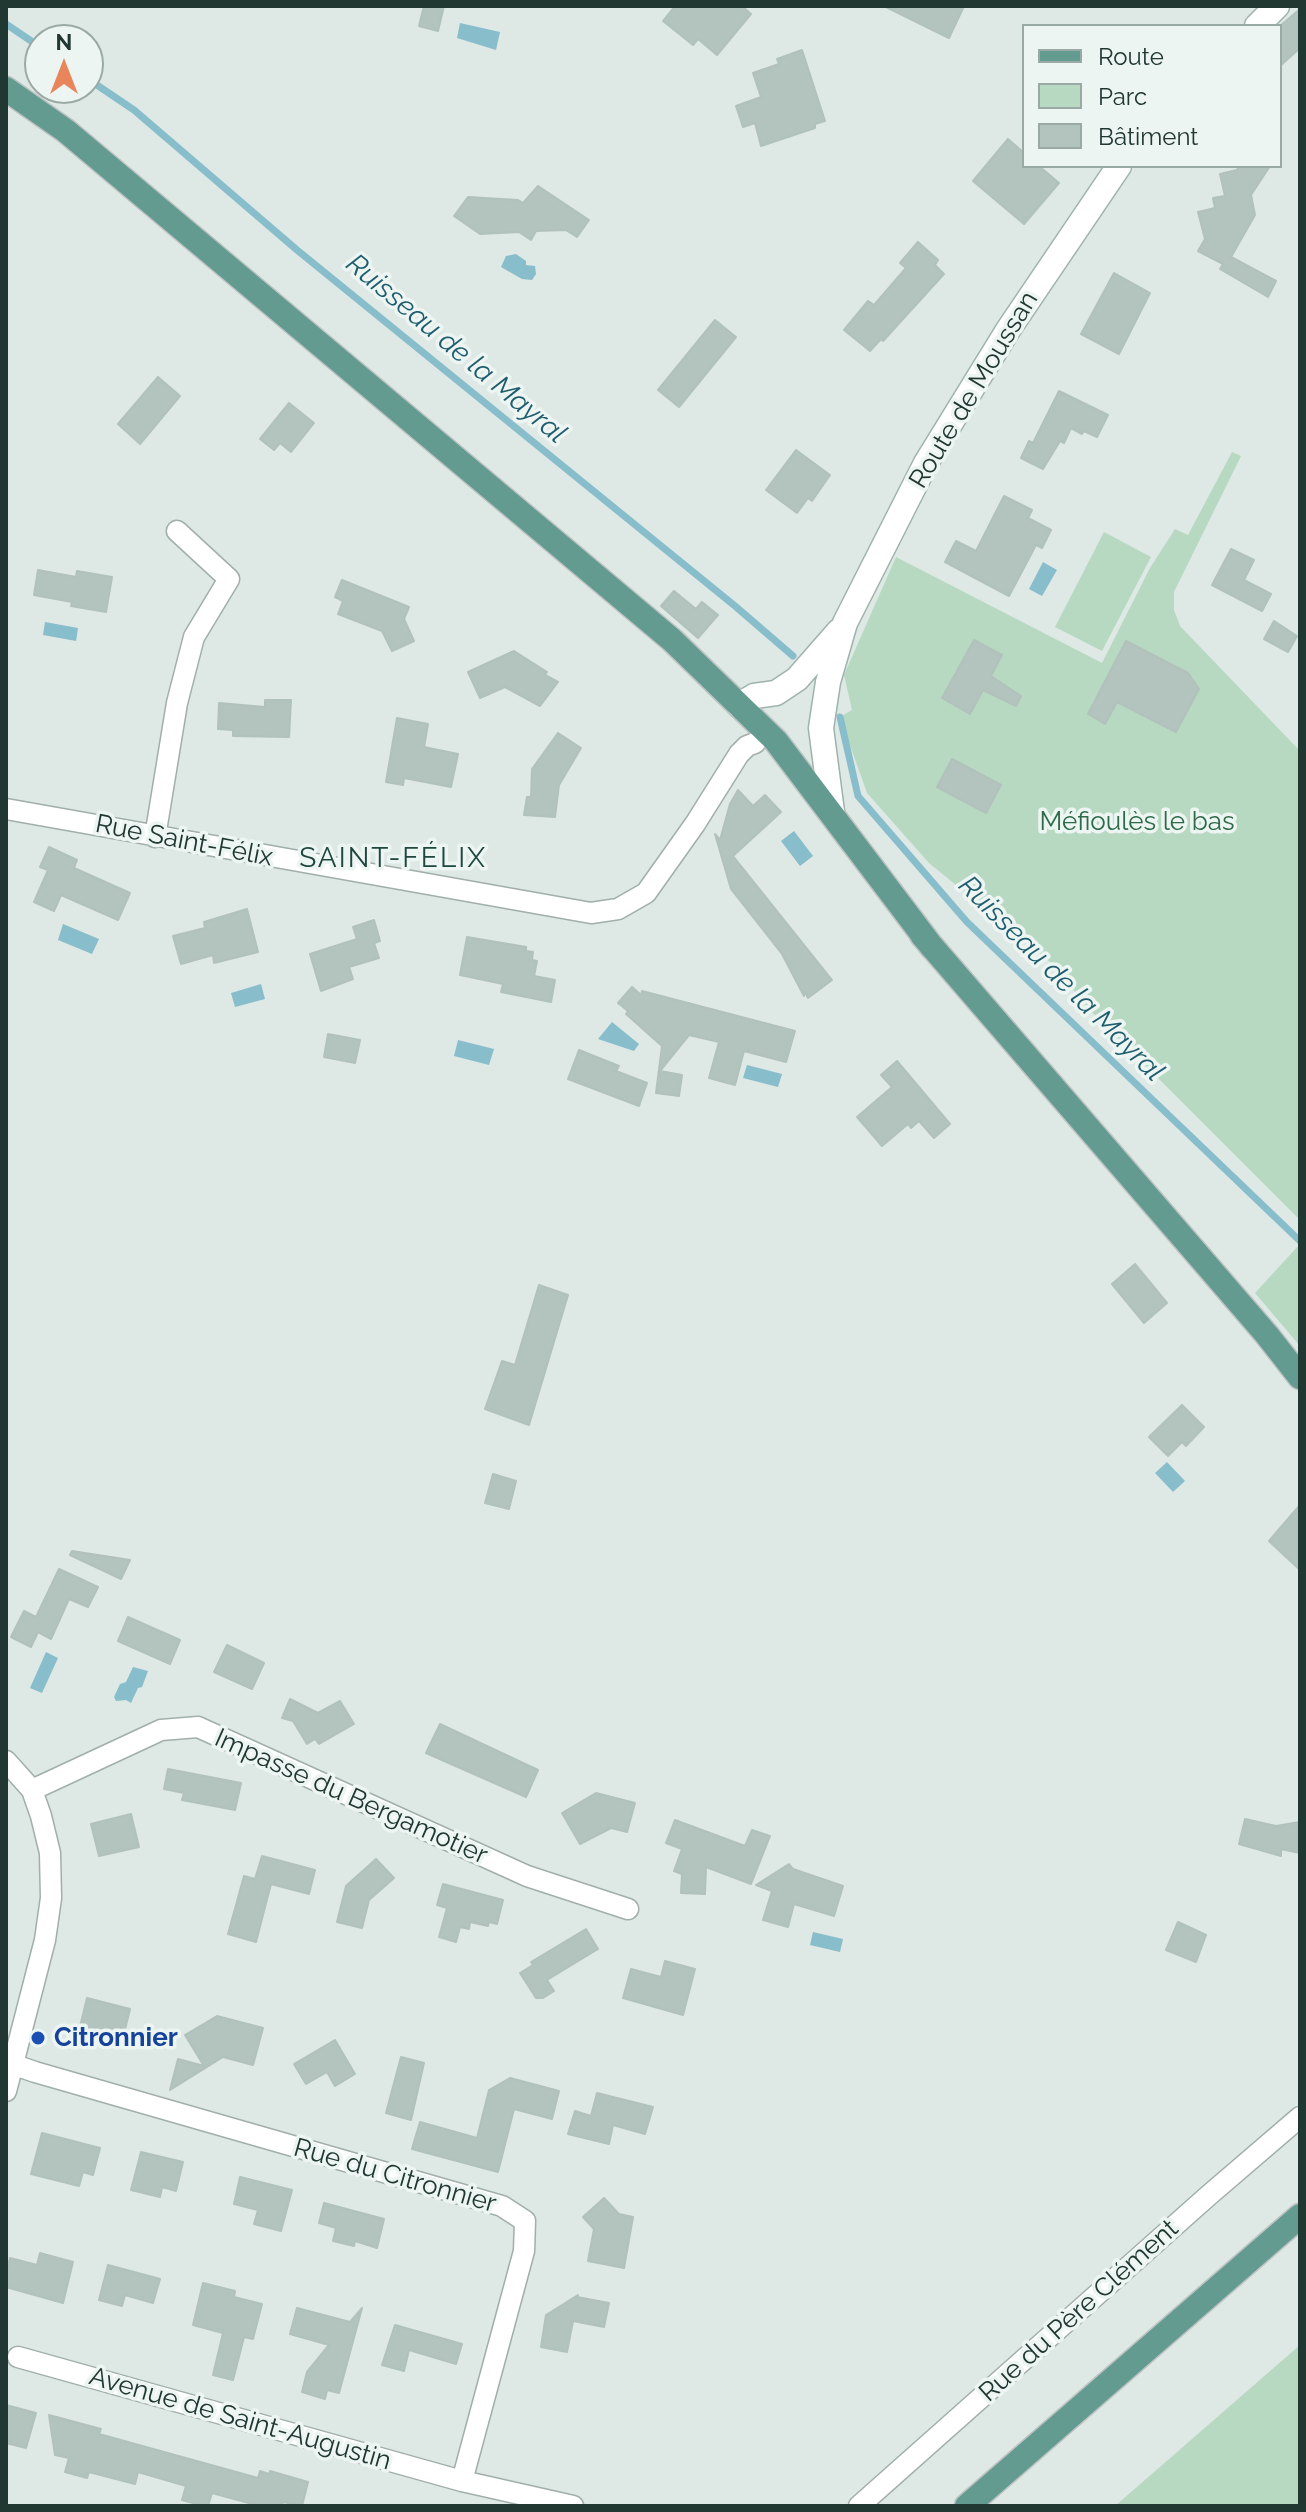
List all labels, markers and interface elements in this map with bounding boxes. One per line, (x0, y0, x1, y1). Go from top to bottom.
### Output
north arrow (24, 24, 104, 104)
legend (1022, 24, 1282, 168)
text: N (56, 29, 72, 55)
text: Route (1098, 42, 1164, 71)
text: Parc (1098, 82, 1147, 111)
text: Bâtiment (1098, 122, 1198, 151)
water label: Ruisseau de la Mayral (339, 247, 573, 451)
street label: Route de Moussan (903, 286, 1045, 494)
park label: Méfioulès le bas (1040, 806, 1234, 838)
street label: Rue Saint-Félix (93, 809, 275, 873)
district label: SAINT-FÉLIX (299, 842, 487, 876)
water label: Ruisseau de la Mayral (951, 869, 1171, 1089)
street label: Impasse du Bergamotier (210, 1723, 492, 1871)
place label: Citronnier (54, 2022, 178, 2054)
marker: Citronnier (29, 2029, 47, 2047)
street label: Rue du Citronnier (290, 2132, 500, 2220)
street label: Rue du Père Clément (973, 2213, 1185, 2409)
street label: Avenue de Saint-Augustin (86, 2361, 394, 2477)

